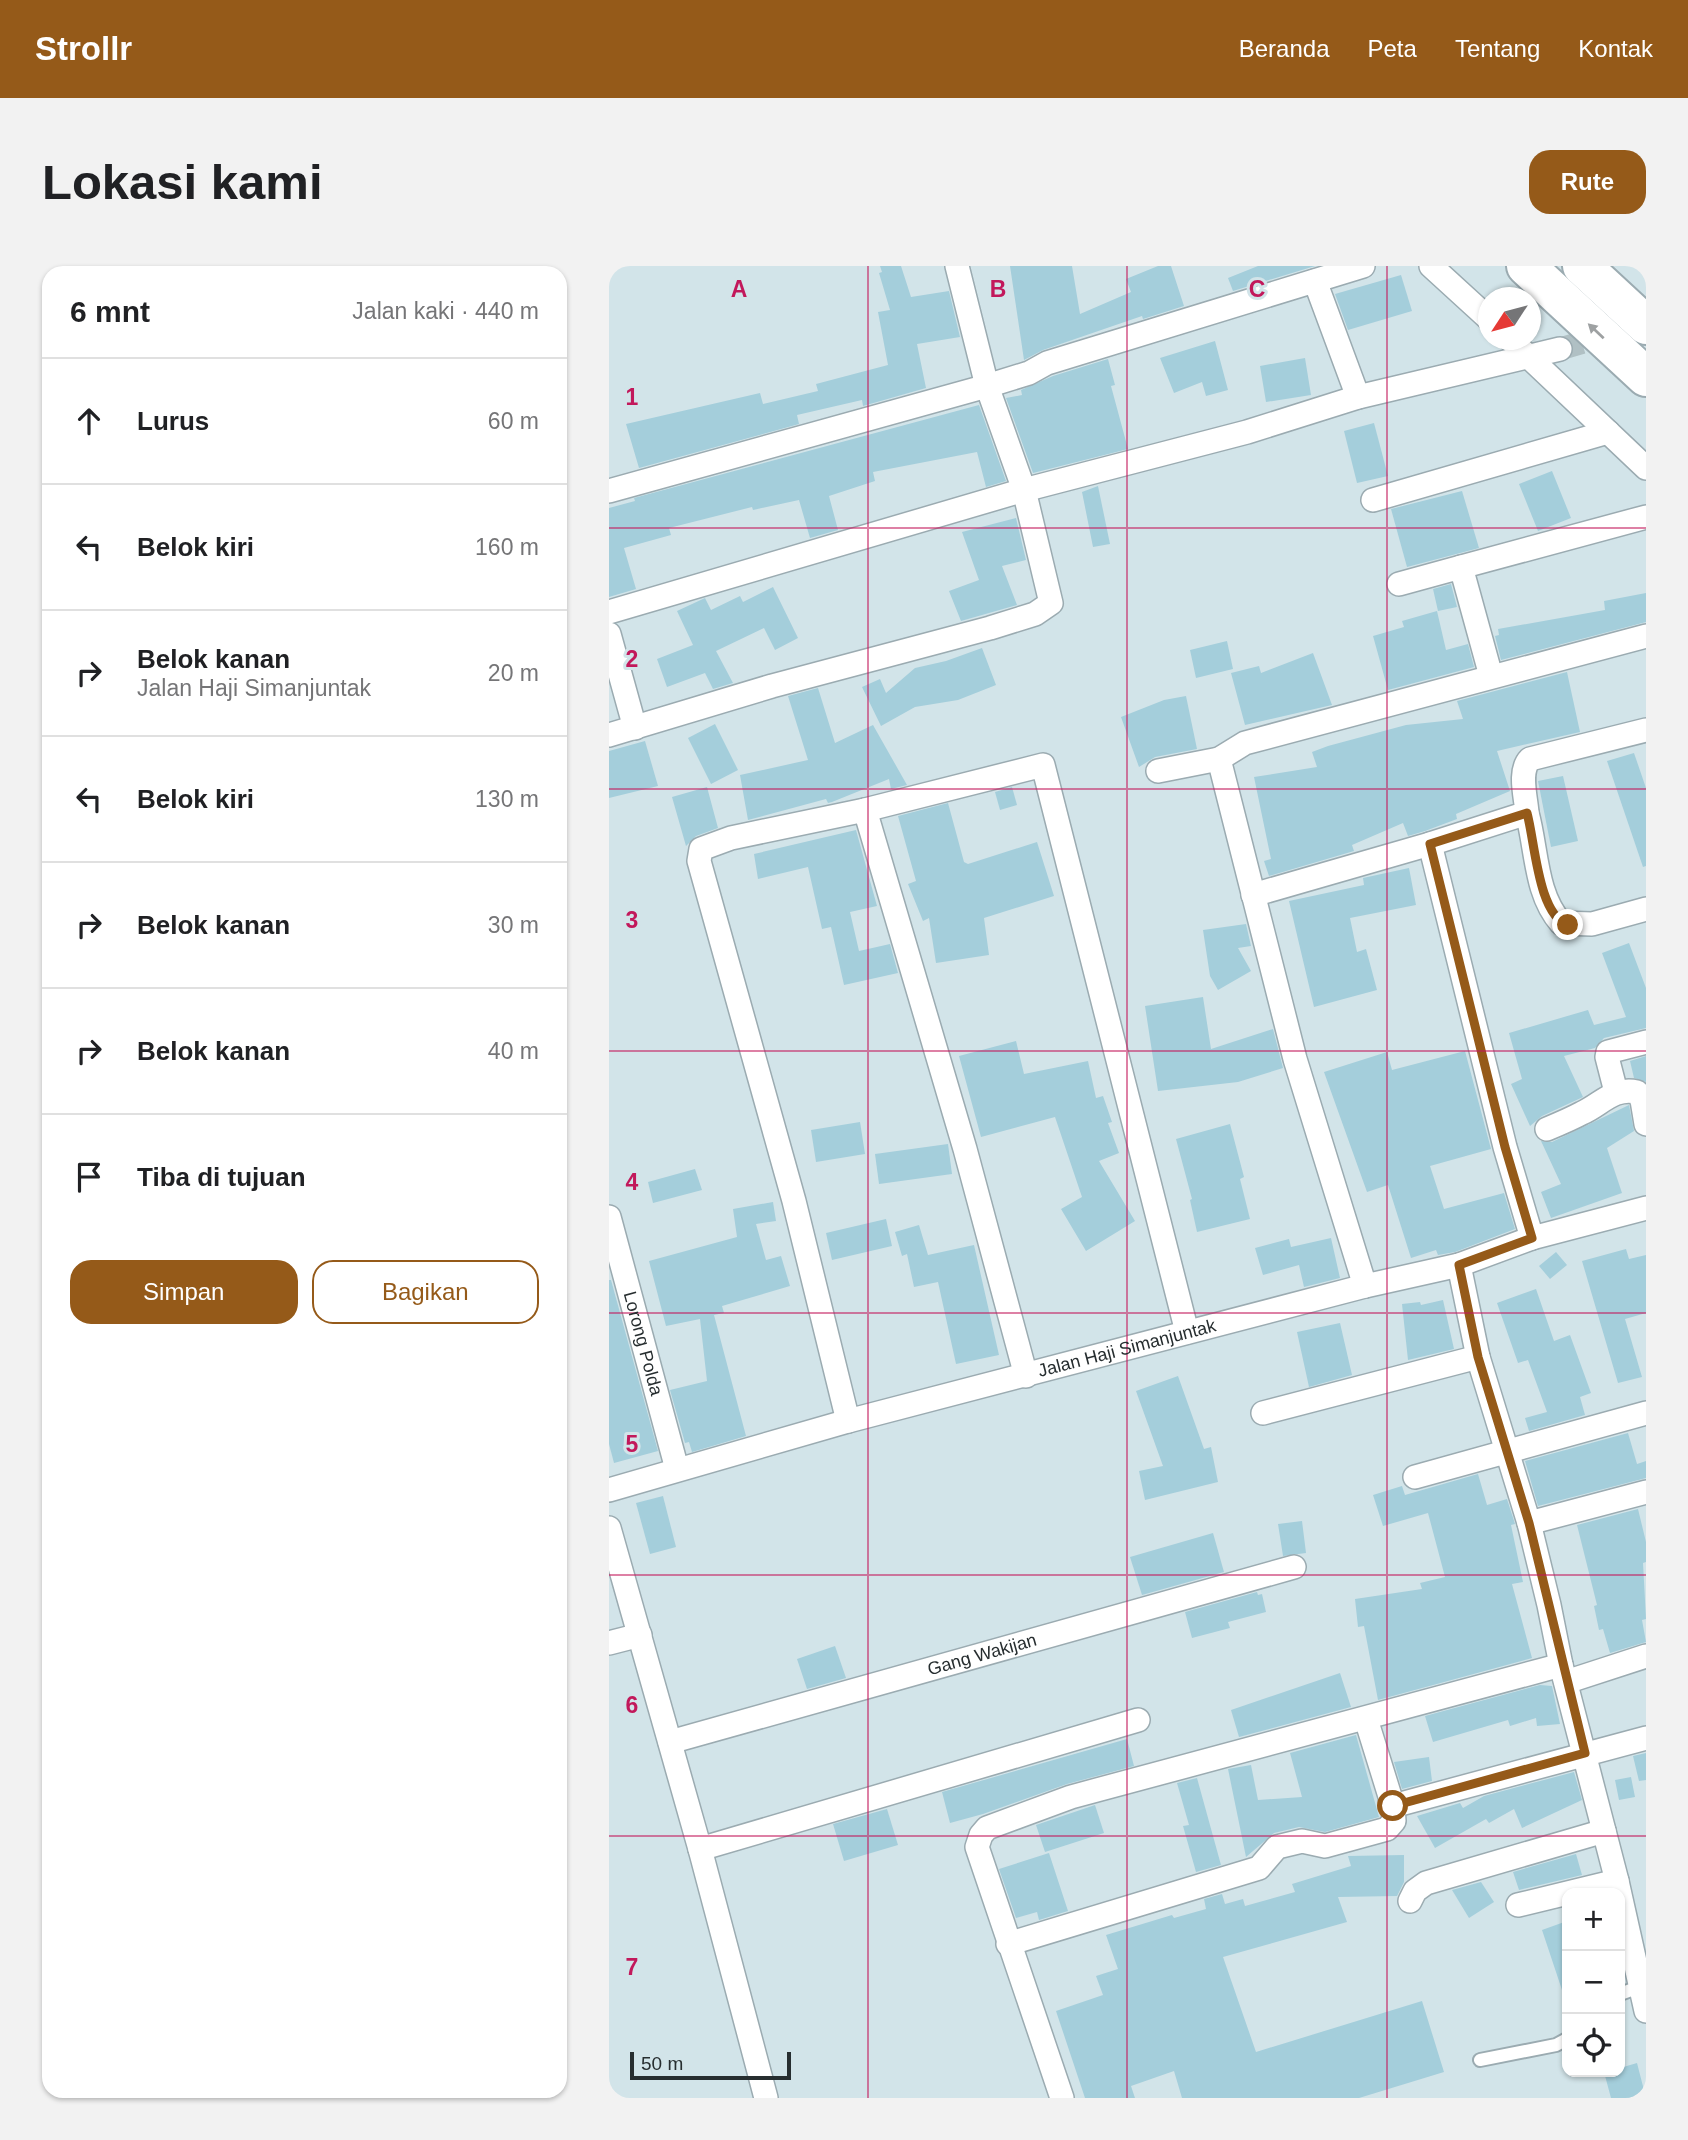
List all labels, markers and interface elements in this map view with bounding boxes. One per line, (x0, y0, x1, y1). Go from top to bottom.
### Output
text: Strollr (35, 30, 132, 67)
text: Beranda (1239, 35, 1330, 62)
text: Peta (1368, 35, 1417, 62)
text: Tentang (1455, 35, 1540, 62)
text: Kontak (1578, 35, 1653, 62)
button: Rute (1529, 150, 1646, 214)
text: Lokasi kami (42, 155, 323, 209)
text: A (731, 276, 747, 302)
text: B (990, 276, 1006, 302)
text: C (1249, 276, 1265, 302)
north arrow (1478, 287, 1541, 350)
text: 6 mnt (70, 295, 150, 328)
text: Jalan kaki · 440 m (352, 298, 539, 324)
one-way arrow (1588, 323, 1605, 339)
text: 1 (626, 384, 639, 410)
icon: ahead (70, 402, 108, 440)
text: Lurus (137, 406, 209, 436)
text: 60 m (488, 408, 539, 434)
icon: left (70, 528, 108, 566)
text: Belok kiri (137, 532, 254, 562)
text: 160 m (475, 534, 539, 560)
text: Belok kanan (137, 644, 290, 674)
text: 2 (626, 646, 638, 672)
icon: right (70, 654, 108, 692)
text: 20 m (488, 660, 539, 686)
text: Jalan Haji Simanjuntak (137, 675, 371, 701)
icon: left (70, 780, 108, 818)
text: Belok kiri (137, 784, 254, 814)
text: 130 m (475, 786, 539, 812)
icon: right (70, 906, 108, 944)
text: 3 (626, 907, 638, 933)
route end (1552, 909, 1583, 940)
text: Belok kanan (137, 910, 290, 940)
text: 30 m (488, 912, 539, 938)
icon: right (70, 1032, 108, 1070)
text: Belok kanan (137, 1036, 290, 1066)
text: 40 m (488, 1038, 539, 1064)
icon: arrive (70, 1158, 108, 1196)
text: Tiba di tujuan (137, 1162, 306, 1192)
text: 4 (626, 1169, 639, 1195)
button: Simpan (70, 1260, 298, 1324)
button: Bagikan (312, 1260, 539, 1324)
street label: Lorong Polda (620, 1289, 667, 1399)
street label: Jalan Haji Simanjuntak (1036, 1315, 1219, 1381)
text: 5 (626, 1431, 639, 1457)
street label: Gang Wakijan (925, 1630, 1039, 1679)
text: 6 (626, 1692, 638, 1718)
route start (1377, 1790, 1408, 1821)
map controls (1562, 1888, 1625, 2077)
button: + (1562, 1888, 1625, 1951)
button: − (1562, 1951, 1625, 2014)
text: 7 (626, 1954, 638, 1980)
button: locate (1562, 2014, 1625, 2077)
scale bar (630, 2049, 791, 2081)
text: 50 m (641, 2053, 683, 2074)

